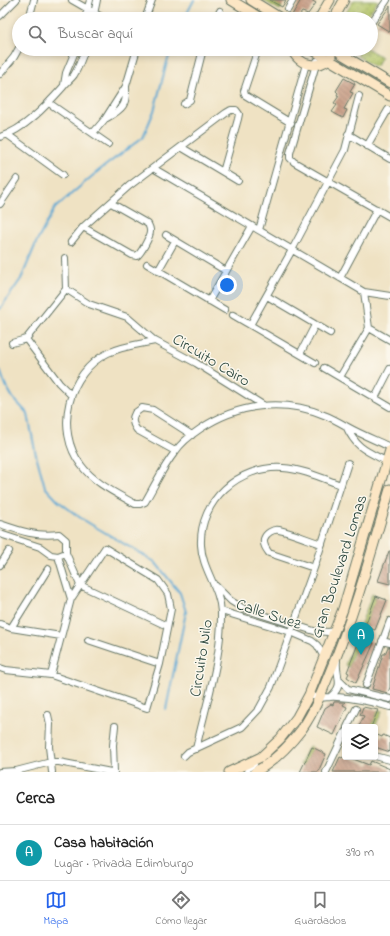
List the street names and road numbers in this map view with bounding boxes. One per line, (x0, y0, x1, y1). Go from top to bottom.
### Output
street label: Circuito Cairo (168, 328, 254, 393)
street label: Gran Boulevard Lomas (305, 492, 374, 642)
street label: Calle Suez (233, 593, 304, 637)
street label: Circuito Nilo (184, 618, 220, 699)

